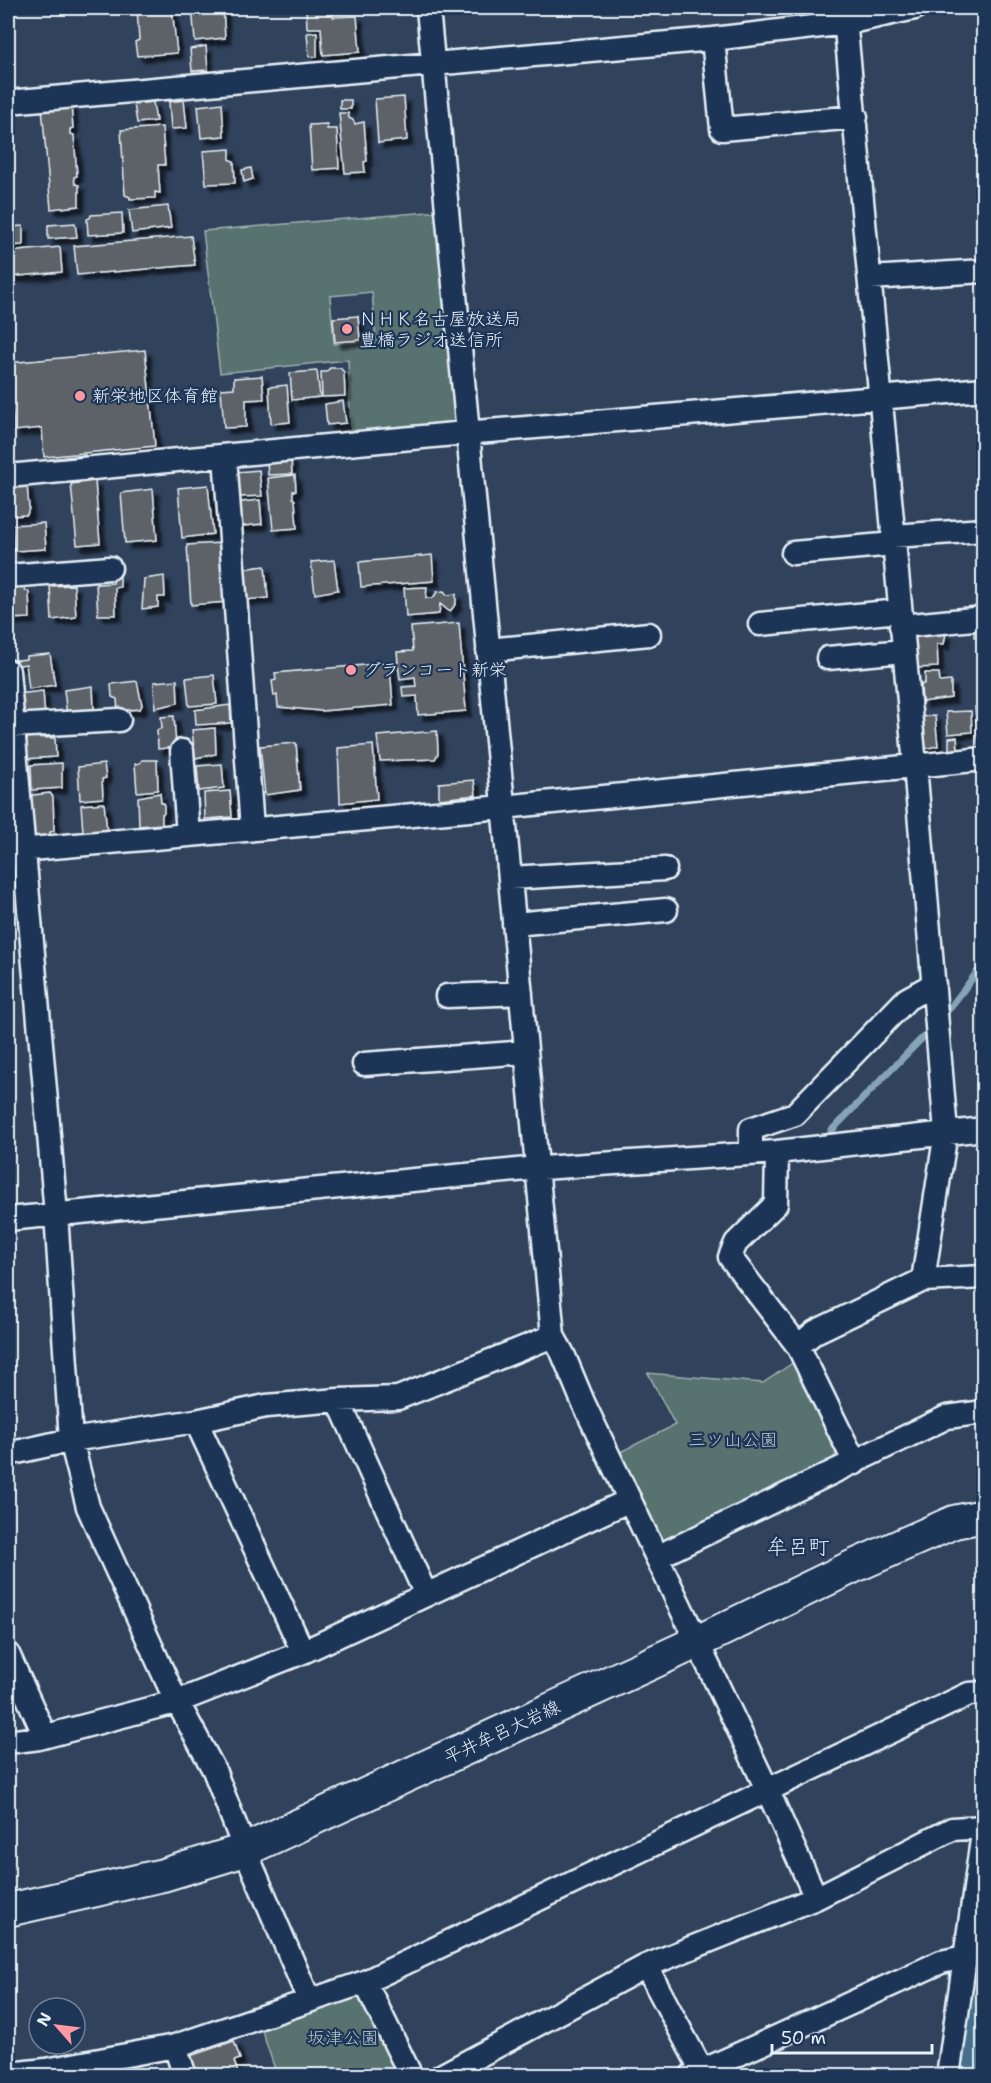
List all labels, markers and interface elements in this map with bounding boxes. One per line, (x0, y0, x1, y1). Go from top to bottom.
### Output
place label: ＮＨＫ名古屋放送局 豊橋ラジオ送信所 (359, 307, 521, 352)
marker: ＮＨＫ名古屋放送局 豊橋ラジオ送信所 (340, 322, 354, 336)
place label: 新栄地区体育館 (92, 384, 218, 408)
marker: 新栄地区体育館 (73, 389, 87, 403)
place label: グランコート新栄 (363, 658, 507, 682)
marker: グランコート新栄 (344, 663, 358, 677)
park label: 三ツ山公園 (688, 1428, 778, 1452)
district label: 牟呂町 (767, 1533, 830, 1561)
street label: 平井牟呂大岩線 (440, 1694, 564, 1770)
north arrow (27, 1996, 87, 2056)
text: N (32, 2009, 56, 2030)
scale bar (772, 2017, 932, 2055)
park label: 坂津公園 (307, 2026, 379, 2050)
text: 50 m (781, 2026, 826, 2050)

